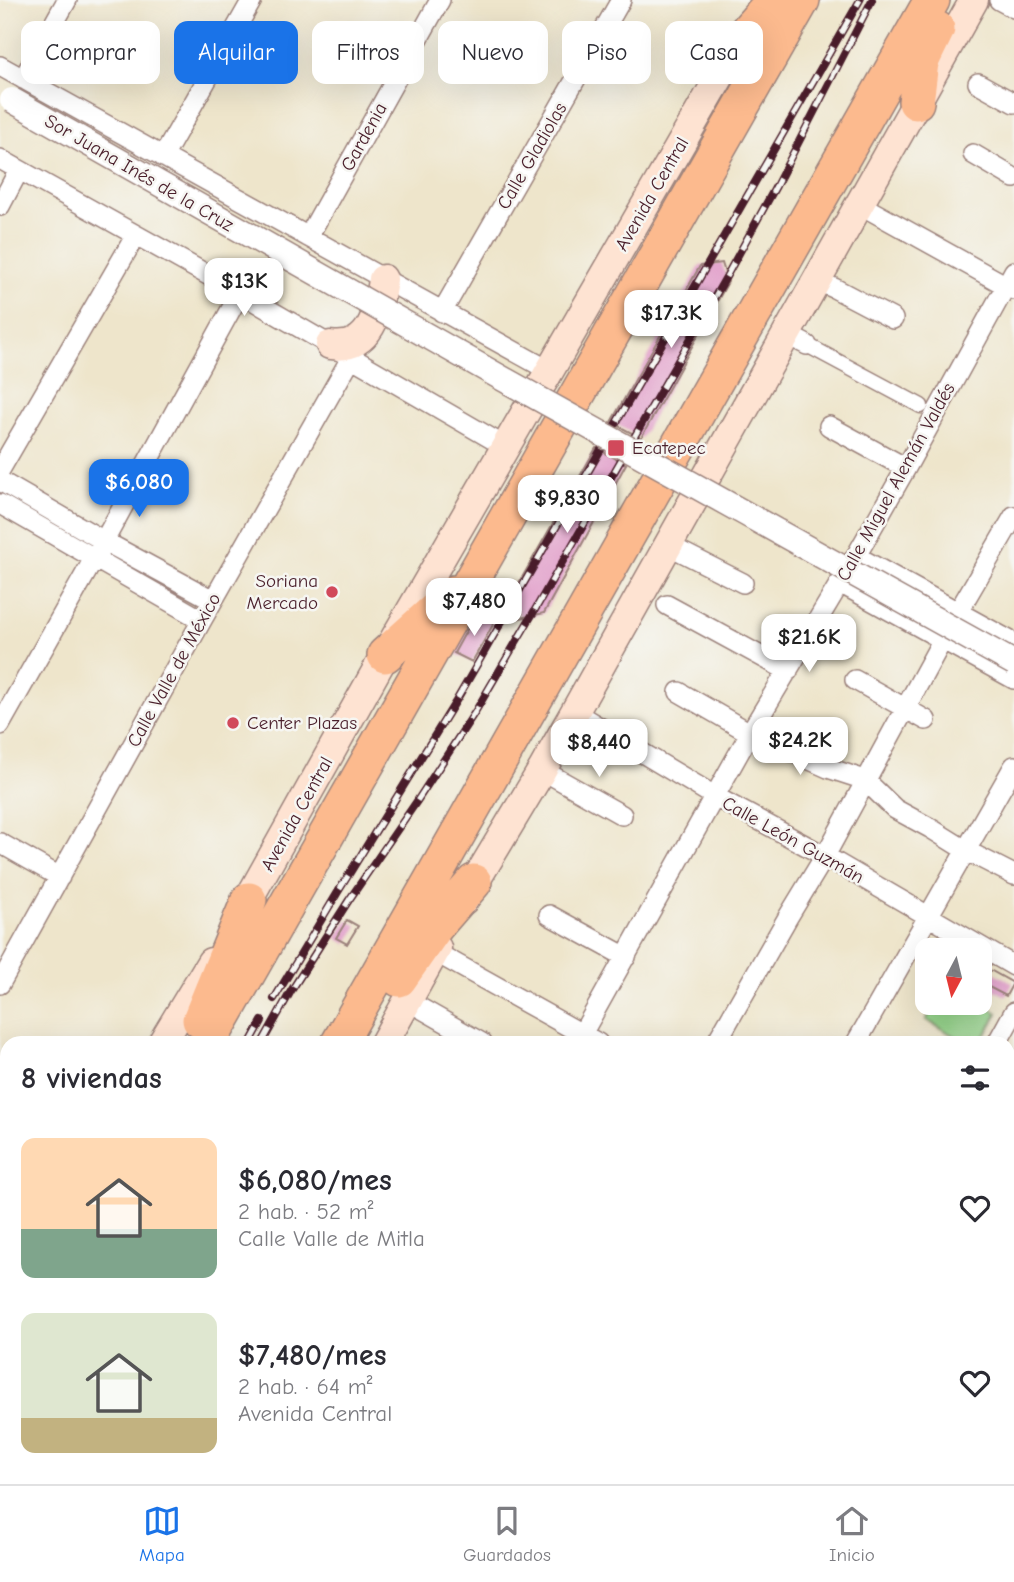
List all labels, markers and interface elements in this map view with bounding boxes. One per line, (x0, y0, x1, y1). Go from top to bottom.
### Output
chip: Comprar (21, 21, 160, 84)
chip: Alquilar (174, 21, 298, 84)
chip: Filtros (312, 21, 424, 84)
chip: Nuevo (438, 21, 548, 84)
chip: Piso (562, 21, 651, 84)
chip: Casa (665, 21, 763, 84)
street label: Gardenia (336, 99, 392, 175)
street label: Calle Gladiolas (493, 99, 571, 213)
street label: Sor Juana Inés de la Cruz (41, 110, 237, 236)
street label: Avenida Central (611, 133, 693, 255)
pin: $13K (203, 258, 285, 318)
text: $13K (220, 267, 268, 294)
pin: $17.3K (614, 290, 728, 350)
text: $17.3K (640, 299, 702, 326)
street label: Calle Miguel Alemán Valdés (832, 379, 960, 585)
place label: Ecatepec (632, 437, 706, 459)
marker: Ecatepec (606, 438, 626, 458)
pin: $6,080 (82, 460, 196, 519)
text: $6,080 (105, 468, 173, 495)
pin: $9,830 (510, 476, 624, 535)
text: $9,830 (534, 484, 600, 511)
place label: Soriana Mercado (247, 570, 318, 614)
pin: $7,480 (417, 578, 531, 638)
marker: Soriana Mercado (324, 584, 340, 600)
text: $7,480 (442, 587, 506, 614)
street label: Calle Valle de México (123, 589, 225, 751)
pin: $21.6K (752, 614, 866, 674)
text: $21.6K (777, 623, 841, 650)
place label: Center Plazas (247, 712, 357, 734)
marker: Center Plazas (225, 715, 241, 731)
pin: $24.2K (743, 718, 857, 777)
pin: $8,440 (542, 720, 656, 779)
text: $24.2K (768, 726, 832, 753)
text: $8,440 (567, 728, 631, 755)
street label: Avenida Central (256, 753, 338, 875)
street label: Calle León Guzmán (718, 792, 868, 888)
north arrow (915, 938, 992, 1015)
map controls (915, 938, 992, 1015)
icon: filters (956, 1059, 994, 1097)
text: 8 viviendas (21, 1061, 162, 1096)
text: $6,080/mes (238, 1163, 392, 1198)
icon: home (77, 1166, 161, 1250)
icon: heart (956, 1189, 994, 1227)
text: 2 hab. · 52 m² (238, 1198, 374, 1225)
text: Calle Valle de Mitla (238, 1225, 425, 1252)
text: $7,480/mes (238, 1338, 386, 1373)
icon: home (77, 1341, 161, 1425)
icon: heart (956, 1364, 994, 1402)
text: 2 hab. · 64 m² (238, 1373, 373, 1400)
text: Avenida Central (238, 1400, 392, 1427)
tab: Mapa (139, 1502, 185, 1566)
tab: Guardados (463, 1502, 551, 1566)
tab: Inicio (829, 1502, 875, 1566)

